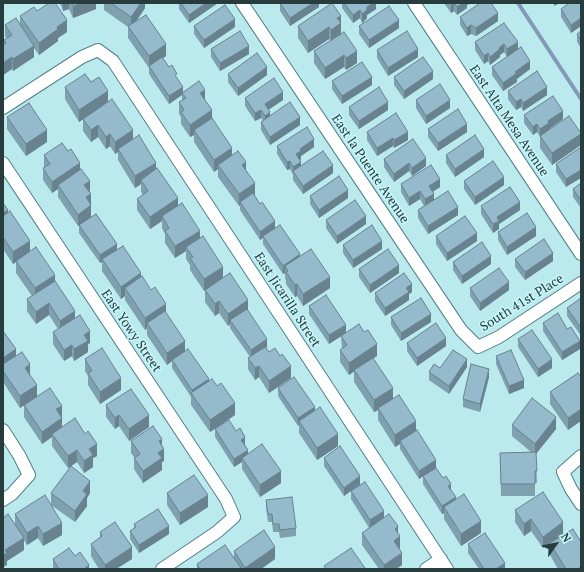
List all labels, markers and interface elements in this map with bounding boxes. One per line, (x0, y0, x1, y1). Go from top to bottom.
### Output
street label: East Alta Mesa Avenue (466, 62, 552, 180)
street label: East la Puente Avenue (328, 112, 412, 226)
street label: East Jicarilla Street (251, 250, 323, 350)
street label: South 41st Place (477, 271, 567, 335)
street label: East Yowy Street (98, 287, 164, 375)
north arrow (536, 524, 576, 564)
text: N (558, 530, 574, 545)

